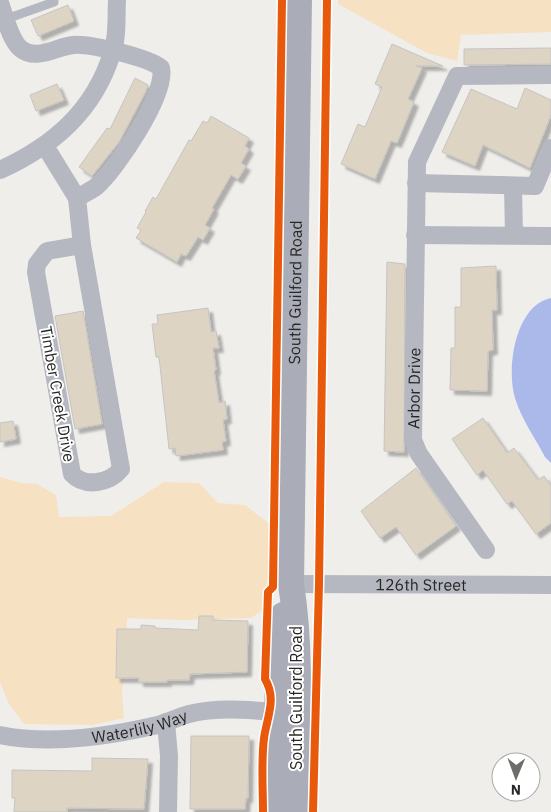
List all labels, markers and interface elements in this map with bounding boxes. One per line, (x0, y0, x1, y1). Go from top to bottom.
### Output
street label: South Guilford Road (284, 220, 306, 365)
street label: Timber Creek Drive (36, 325, 80, 464)
street label: Arbor Drive (403, 347, 424, 429)
street label: 126th Street (375, 574, 467, 595)
street label: South Guilford Road (286, 626, 306, 770)
street label: Waterlily Way (90, 705, 190, 747)
north arrow (491, 752, 541, 802)
text: N (511, 781, 521, 799)

